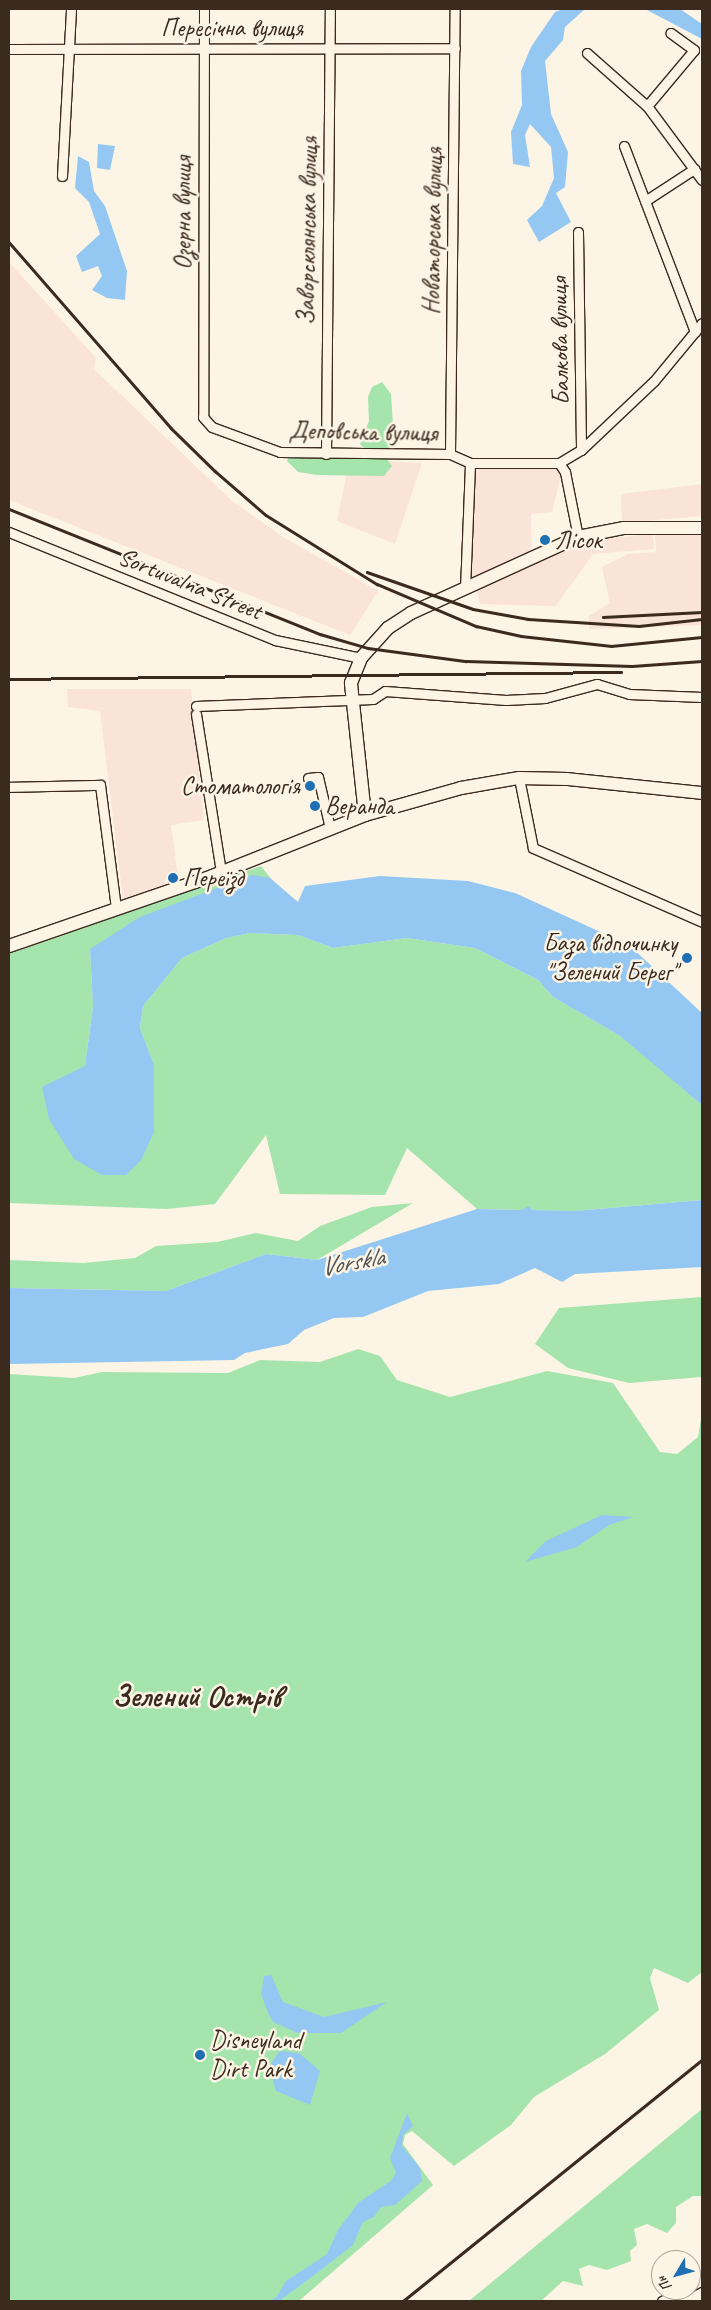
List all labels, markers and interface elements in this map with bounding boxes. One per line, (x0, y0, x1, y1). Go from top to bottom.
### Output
street label: Пересічна вулиця (161, 13, 303, 43)
street label: Заворсклянська вулиця (291, 136, 325, 326)
street label: Новаторська вулиця (417, 146, 449, 316)
street label: Озерна вулиця (168, 155, 198, 271)
street label: Балкова вулиця (544, 277, 576, 405)
street label: Деповська вулиця (289, 416, 437, 448)
place label: Лісок (555, 525, 602, 555)
marker: Лісок (539, 534, 551, 546)
street label: Sortuvalna Street (114, 541, 266, 627)
place label: Стоматологія (181, 771, 300, 801)
marker: Стоматологія (304, 780, 316, 792)
place label: Веранда (325, 791, 394, 821)
marker: Веранда (309, 800, 321, 812)
place label: Переїзд (183, 863, 243, 893)
marker: Переїзд (167, 872, 179, 884)
place label: База відпочинку "Зелений Берег" (543, 929, 677, 988)
marker: База відпочинку "Зелений Берег" (681, 952, 693, 964)
water label: Vorskla (318, 1241, 386, 1283)
district label: Зелений Острів (112, 1678, 282, 1714)
place label: Disneyland Dirt Park (210, 2026, 301, 2085)
marker: Disneyland Dirt Park (194, 2049, 206, 2061)
north arrow (651, 2250, 701, 2300)
text: Пн (653, 2273, 676, 2295)

